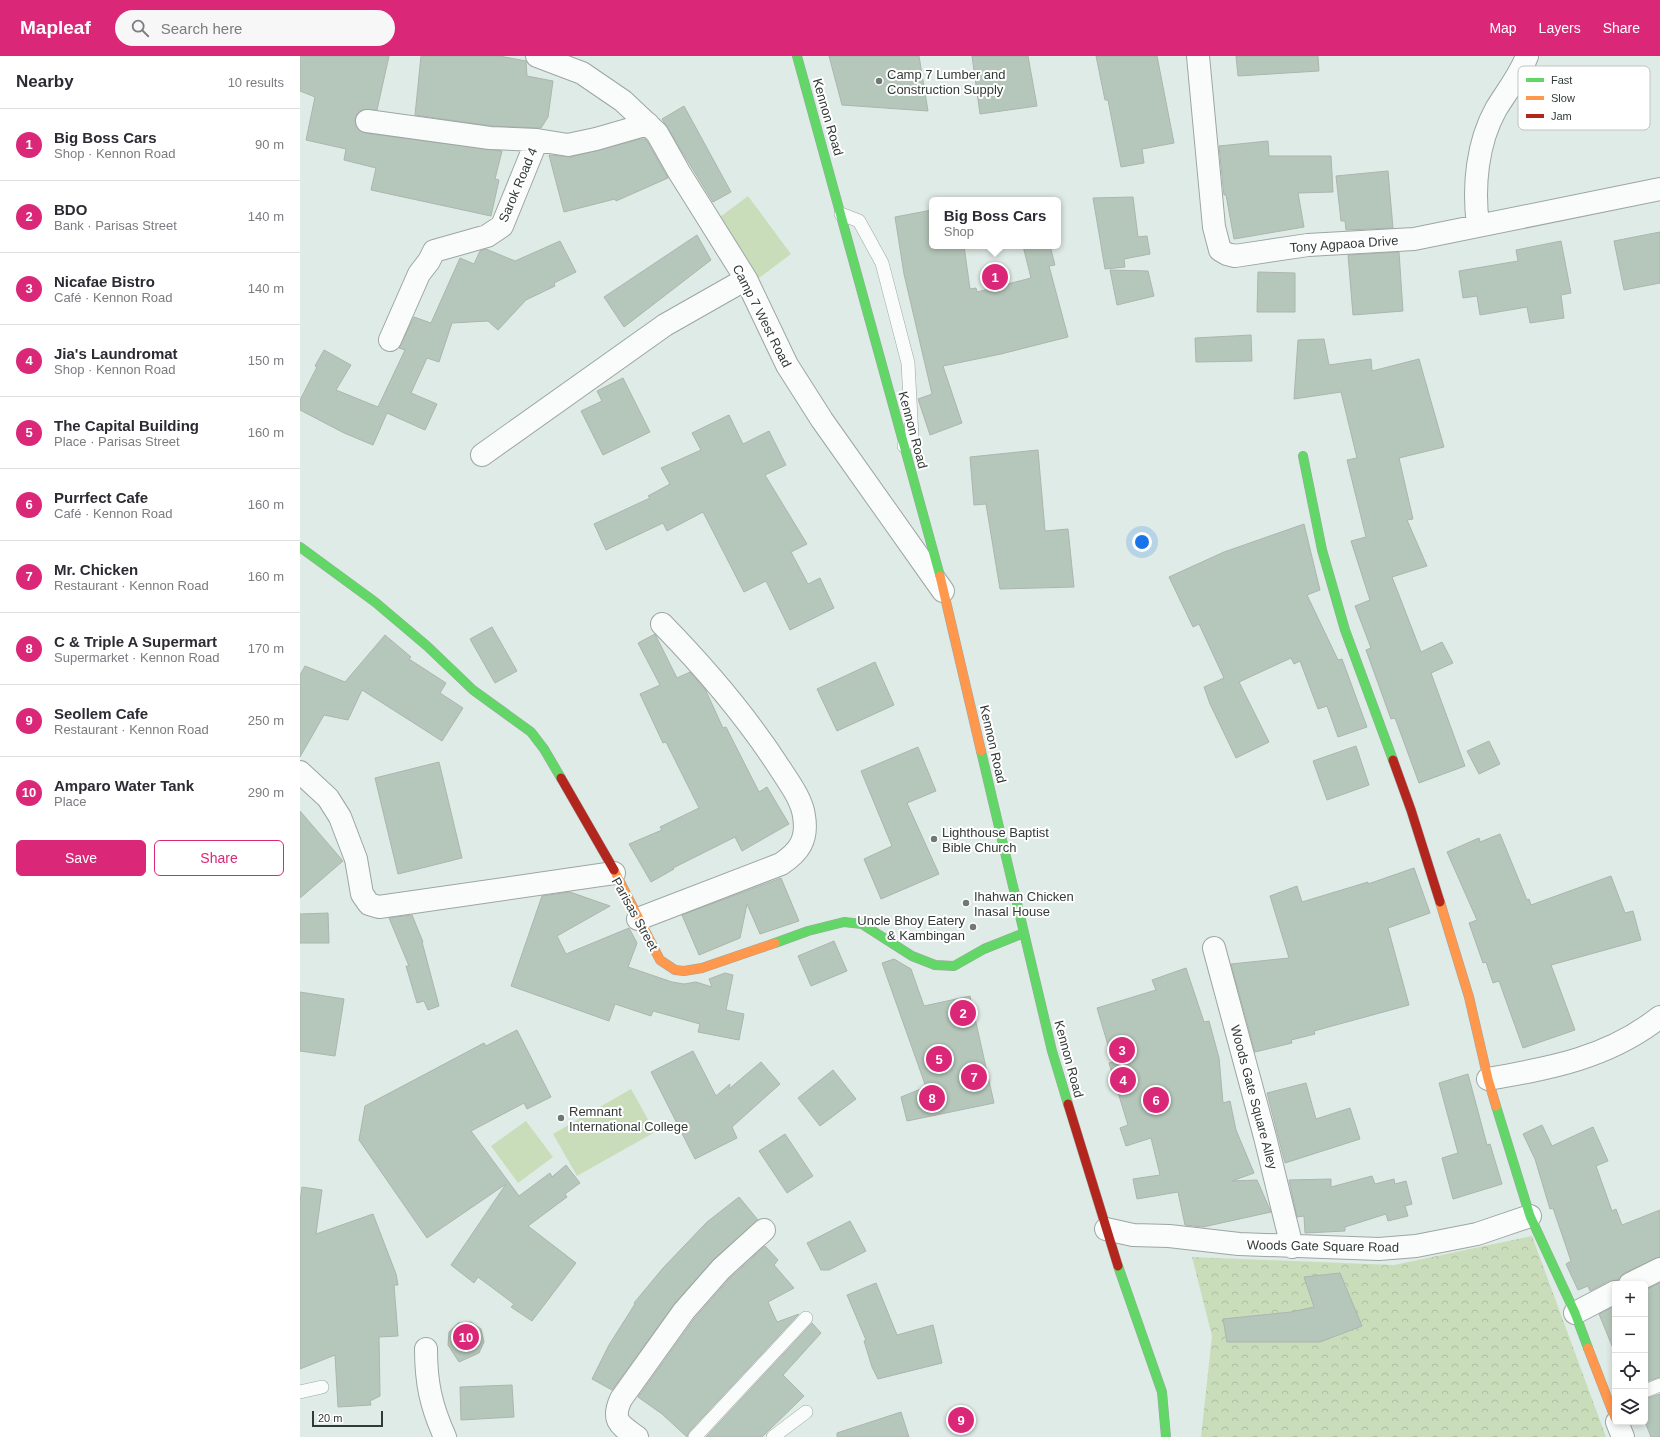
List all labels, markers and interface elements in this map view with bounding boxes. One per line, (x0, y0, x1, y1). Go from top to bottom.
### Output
search box (115, 10, 395, 46)
text: Mapleaf (20, 17, 91, 38)
icon: search (129, 17, 151, 39)
text: Search here (161, 20, 242, 37)
text: Map (1489, 20, 1517, 36)
text: Layers (1539, 20, 1581, 36)
text: Share (1603, 20, 1640, 36)
legend (1518, 66, 1650, 130)
place label: Camp 7 Lumber and Construction Supply (887, 67, 1006, 97)
text: Nearby (16, 72, 74, 91)
text: Fast (1551, 74, 1572, 86)
text: 10 results (228, 75, 284, 90)
marker: Camp 7 Lumber and Construction Supply (874, 76, 884, 86)
street label: Kennon Road (810, 77, 846, 157)
text: Slow (1551, 92, 1575, 104)
text: Jam (1551, 110, 1572, 122)
text: Big Boss Cars (54, 129, 157, 146)
text: 1 (25, 137, 33, 152)
text: 90 m (255, 137, 284, 152)
street label: Sarok Road 4 (496, 145, 540, 225)
text: Shop · Kennon Road (54, 146, 175, 161)
popup (929, 197, 1061, 249)
text: BDO (54, 201, 87, 218)
text: Big Boss Cars (944, 207, 1046, 224)
text: 2 (25, 209, 33, 224)
text: 140 m (248, 209, 284, 224)
text: Bank · Parisas Street (54, 218, 177, 233)
text: Shop (944, 224, 974, 239)
street label: Tony Agpaoa Drive (1289, 233, 1399, 255)
street label: Camp 7 West Road (730, 262, 794, 370)
pin: 1 (982, 262, 1008, 292)
text: Nicafae Bistro (54, 273, 155, 290)
text: 3 (25, 281, 33, 296)
text: 140 m (248, 281, 284, 296)
text: Café · Kennon Road (54, 290, 173, 305)
text: Jia's Laundromat (54, 345, 178, 362)
text: 4 (25, 353, 33, 368)
text: 150 m (248, 353, 284, 368)
text: Shop · Kennon Road (54, 362, 175, 377)
street label: Kennon Road (895, 390, 931, 470)
text: The Capital Building (54, 417, 199, 434)
text: 5 (25, 425, 33, 440)
text: 160 m (248, 425, 284, 440)
text: Place · Parisas Street (54, 434, 180, 449)
text: Purrfect Cafe (54, 489, 148, 506)
text: 6 (25, 497, 33, 512)
text: 160 m (248, 497, 284, 512)
text: Café · Kennon Road (54, 506, 173, 521)
your location (1132, 532, 1152, 552)
text: Mr. Chicken (54, 561, 138, 578)
text: 7 (25, 569, 33, 584)
text: 160 m (248, 569, 284, 584)
text: Restaurant · Kennon Road (54, 578, 209, 593)
text: C & Triple A Supermart (54, 633, 217, 650)
text: 8 (25, 641, 33, 656)
text: 170 m (248, 641, 284, 656)
text: Supermarket · Kennon Road (54, 650, 219, 665)
street label: Kennon Road (977, 704, 1009, 784)
text: Seollem Cafe (54, 705, 148, 722)
text: 9 (25, 713, 33, 728)
text: 250 m (248, 713, 284, 728)
text: Restaurant · Kennon Road (54, 722, 209, 737)
text: Amparo Water Tank (54, 777, 194, 794)
text: 10 (22, 785, 36, 800)
text: 290 m (248, 785, 284, 800)
text: Place (54, 794, 87, 809)
place label: Lighthouse Baptist Bible Church (942, 825, 1049, 855)
marker: Lighthouse Baptist Bible Church (929, 834, 939, 844)
button: Save (16, 840, 146, 876)
button: Share (154, 840, 284, 876)
street label: Parisas Street (609, 875, 662, 954)
place label: Ihahwan Chicken Inasal House (974, 889, 1074, 919)
marker: Ihahwan Chicken Inasal House (961, 898, 971, 908)
place label: Uncle Bhoy Eatery & Kambingan (857, 913, 965, 943)
marker: Uncle Bhoy Eatery & Kambingan (968, 922, 978, 932)
pin: 2 (950, 998, 976, 1028)
street label: Kennon Road (1051, 1019, 1087, 1099)
street label: Woods Gate Square Alley (1228, 1023, 1281, 1171)
pin: 3 (1109, 1035, 1135, 1065)
pin: 5 (926, 1044, 952, 1074)
pin: 7 (961, 1062, 987, 1092)
pin: 4 (1110, 1065, 1136, 1095)
pin: 8 (919, 1083, 945, 1113)
pin: 6 (1143, 1085, 1169, 1115)
place label: Remnant International College (569, 1104, 688, 1134)
marker: Remnant International College (556, 1113, 566, 1123)
street label: Woods Gate Square Road (1247, 1237, 1399, 1255)
map controls (1612, 1281, 1648, 1425)
button: + (1612, 1281, 1648, 1317)
button: − (1612, 1317, 1648, 1353)
pin: 10 (453, 1322, 479, 1352)
button: locate (1612, 1353, 1648, 1389)
button: layers (1612, 1389, 1648, 1425)
pin: 9 (948, 1405, 974, 1435)
scale bar (312, 1409, 383, 1428)
text: 20 m (318, 1412, 342, 1424)

